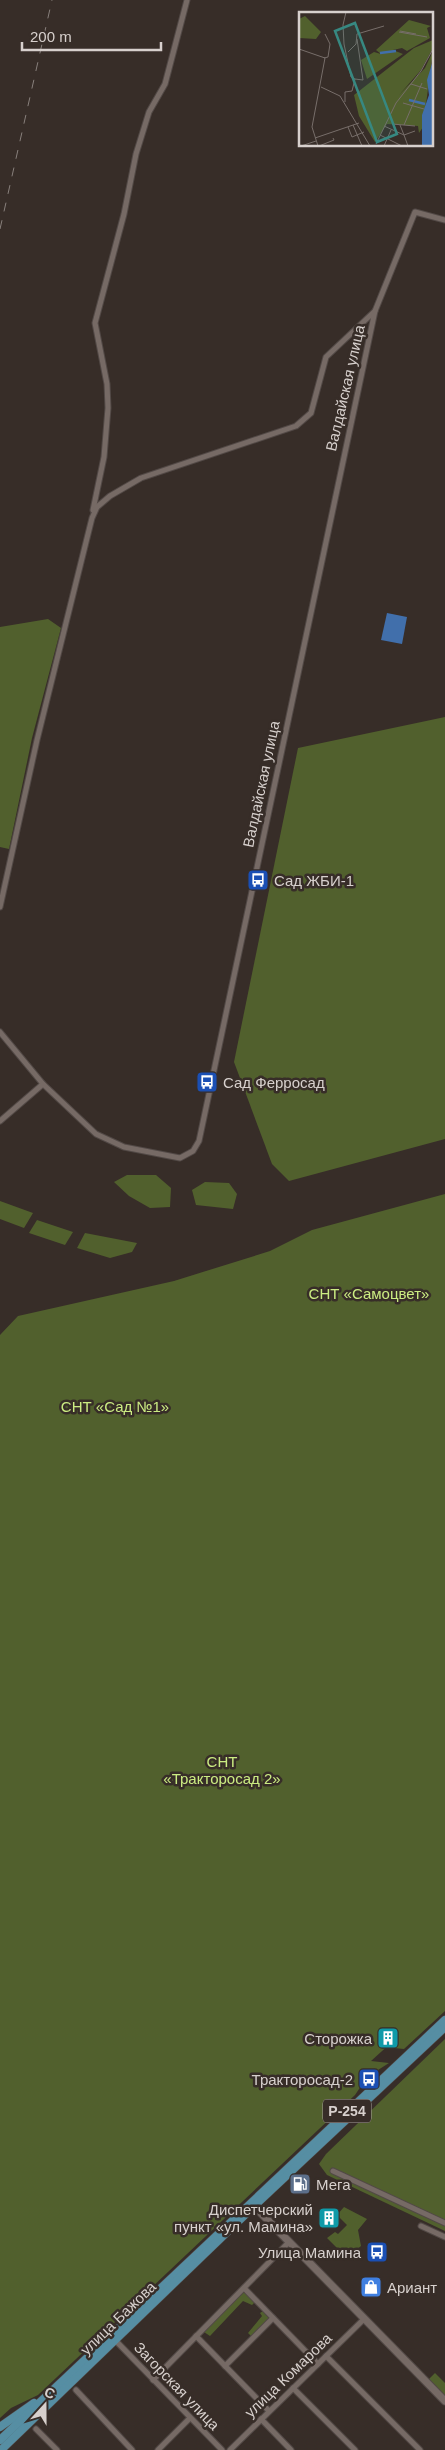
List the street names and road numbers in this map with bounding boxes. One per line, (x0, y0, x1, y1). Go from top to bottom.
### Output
street label: Валдайская улица (322, 323, 368, 453)
street label: Валдайская улица (239, 719, 283, 849)
road number: Р-254 (323, 2100, 371, 2122)
street label: улица Бажова (77, 2277, 160, 2358)
street label: улица Комарова (241, 2329, 335, 2421)
street label: Загорская улица (131, 2339, 224, 2434)

